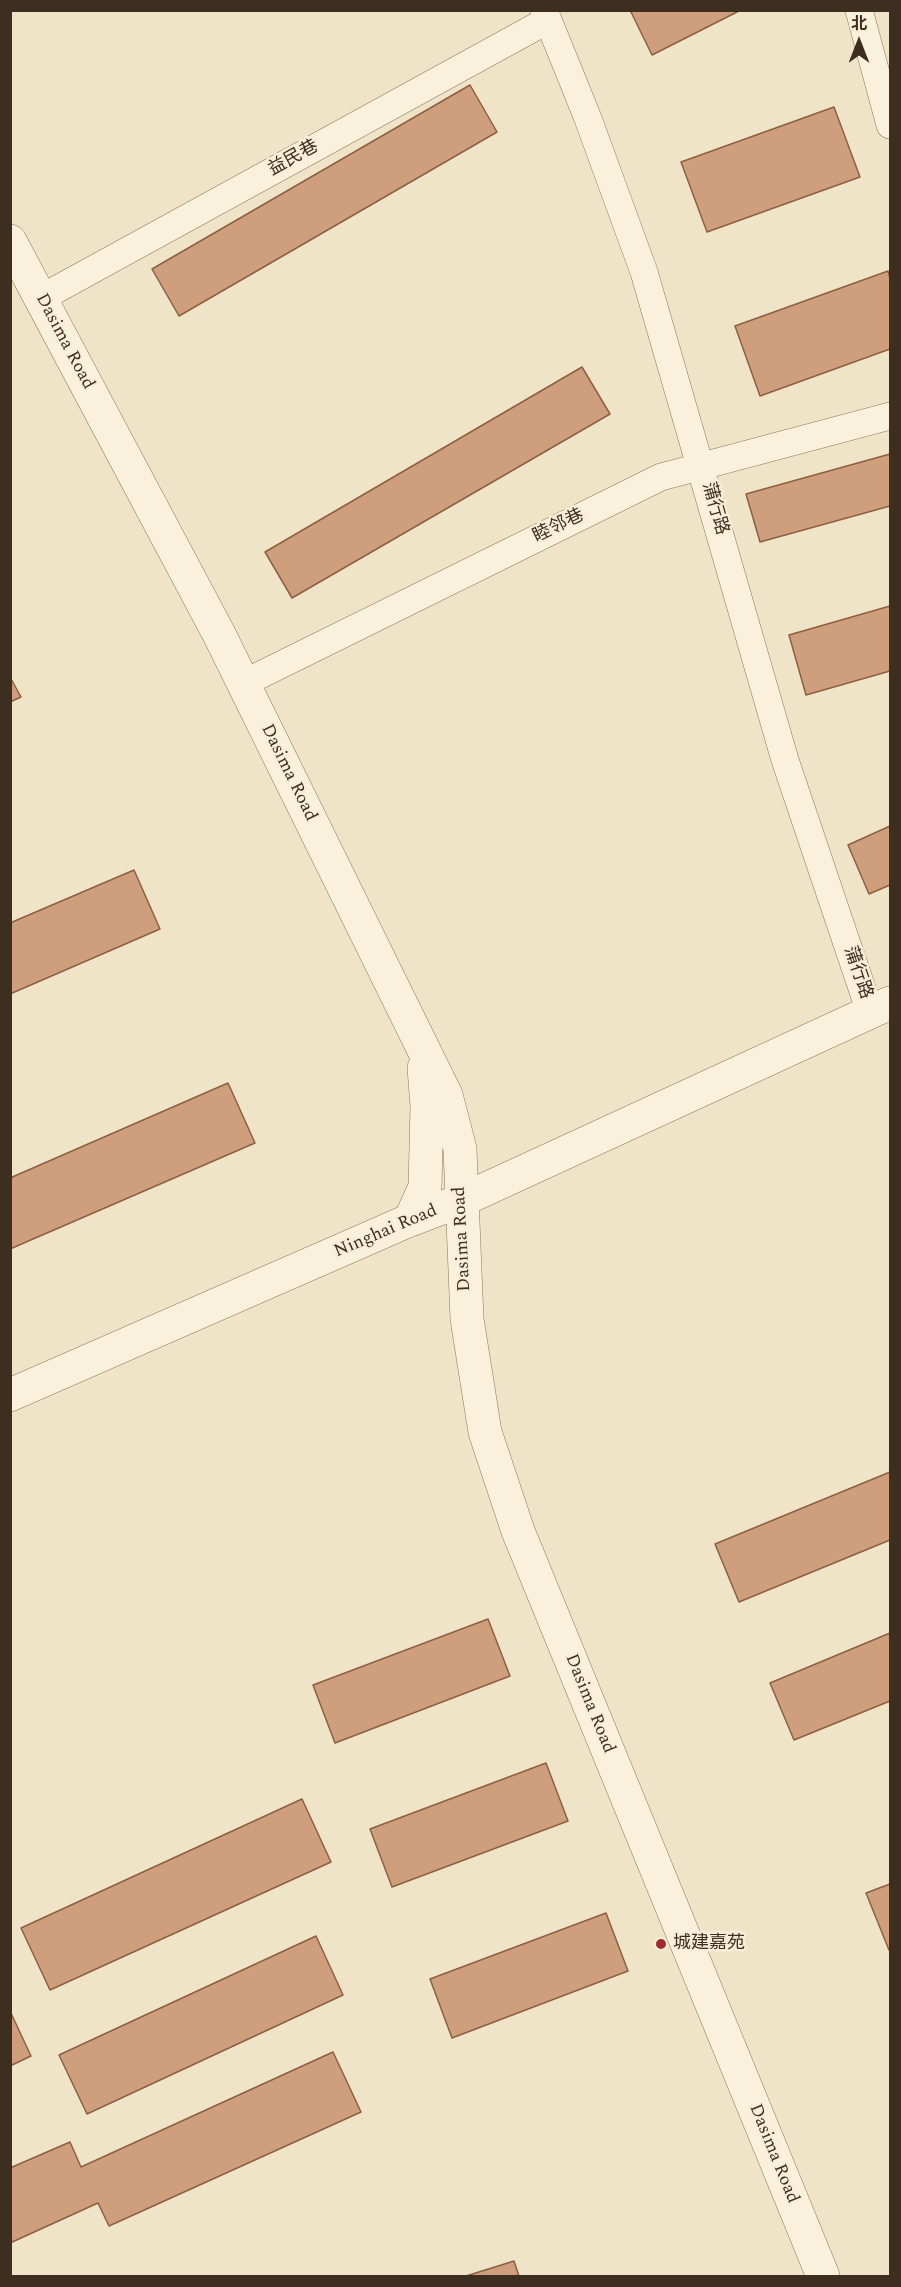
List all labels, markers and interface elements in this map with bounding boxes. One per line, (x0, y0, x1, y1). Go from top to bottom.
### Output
north arrow (829, 12, 889, 72)
text: 北 (851, 12, 867, 36)
street label: 益民巷 (265, 136, 323, 182)
street label: Dasima Road (30, 290, 98, 394)
street label: 蒲行路 (696, 480, 732, 538)
street label: 睦邻巷 (530, 505, 588, 549)
street label: Dasima Road (255, 721, 321, 825)
street label: 蒲行路 (838, 944, 876, 1002)
street label: Dasima Road (449, 1186, 477, 1292)
street label: Ninghai Road (331, 1201, 441, 1263)
street label: Dasima Road (559, 1651, 619, 1757)
place label: 城建嘉苑 (673, 1933, 745, 1955)
marker: 城建嘉苑 (654, 1937, 668, 1951)
street label: Dasima Road (743, 2101, 803, 2207)

